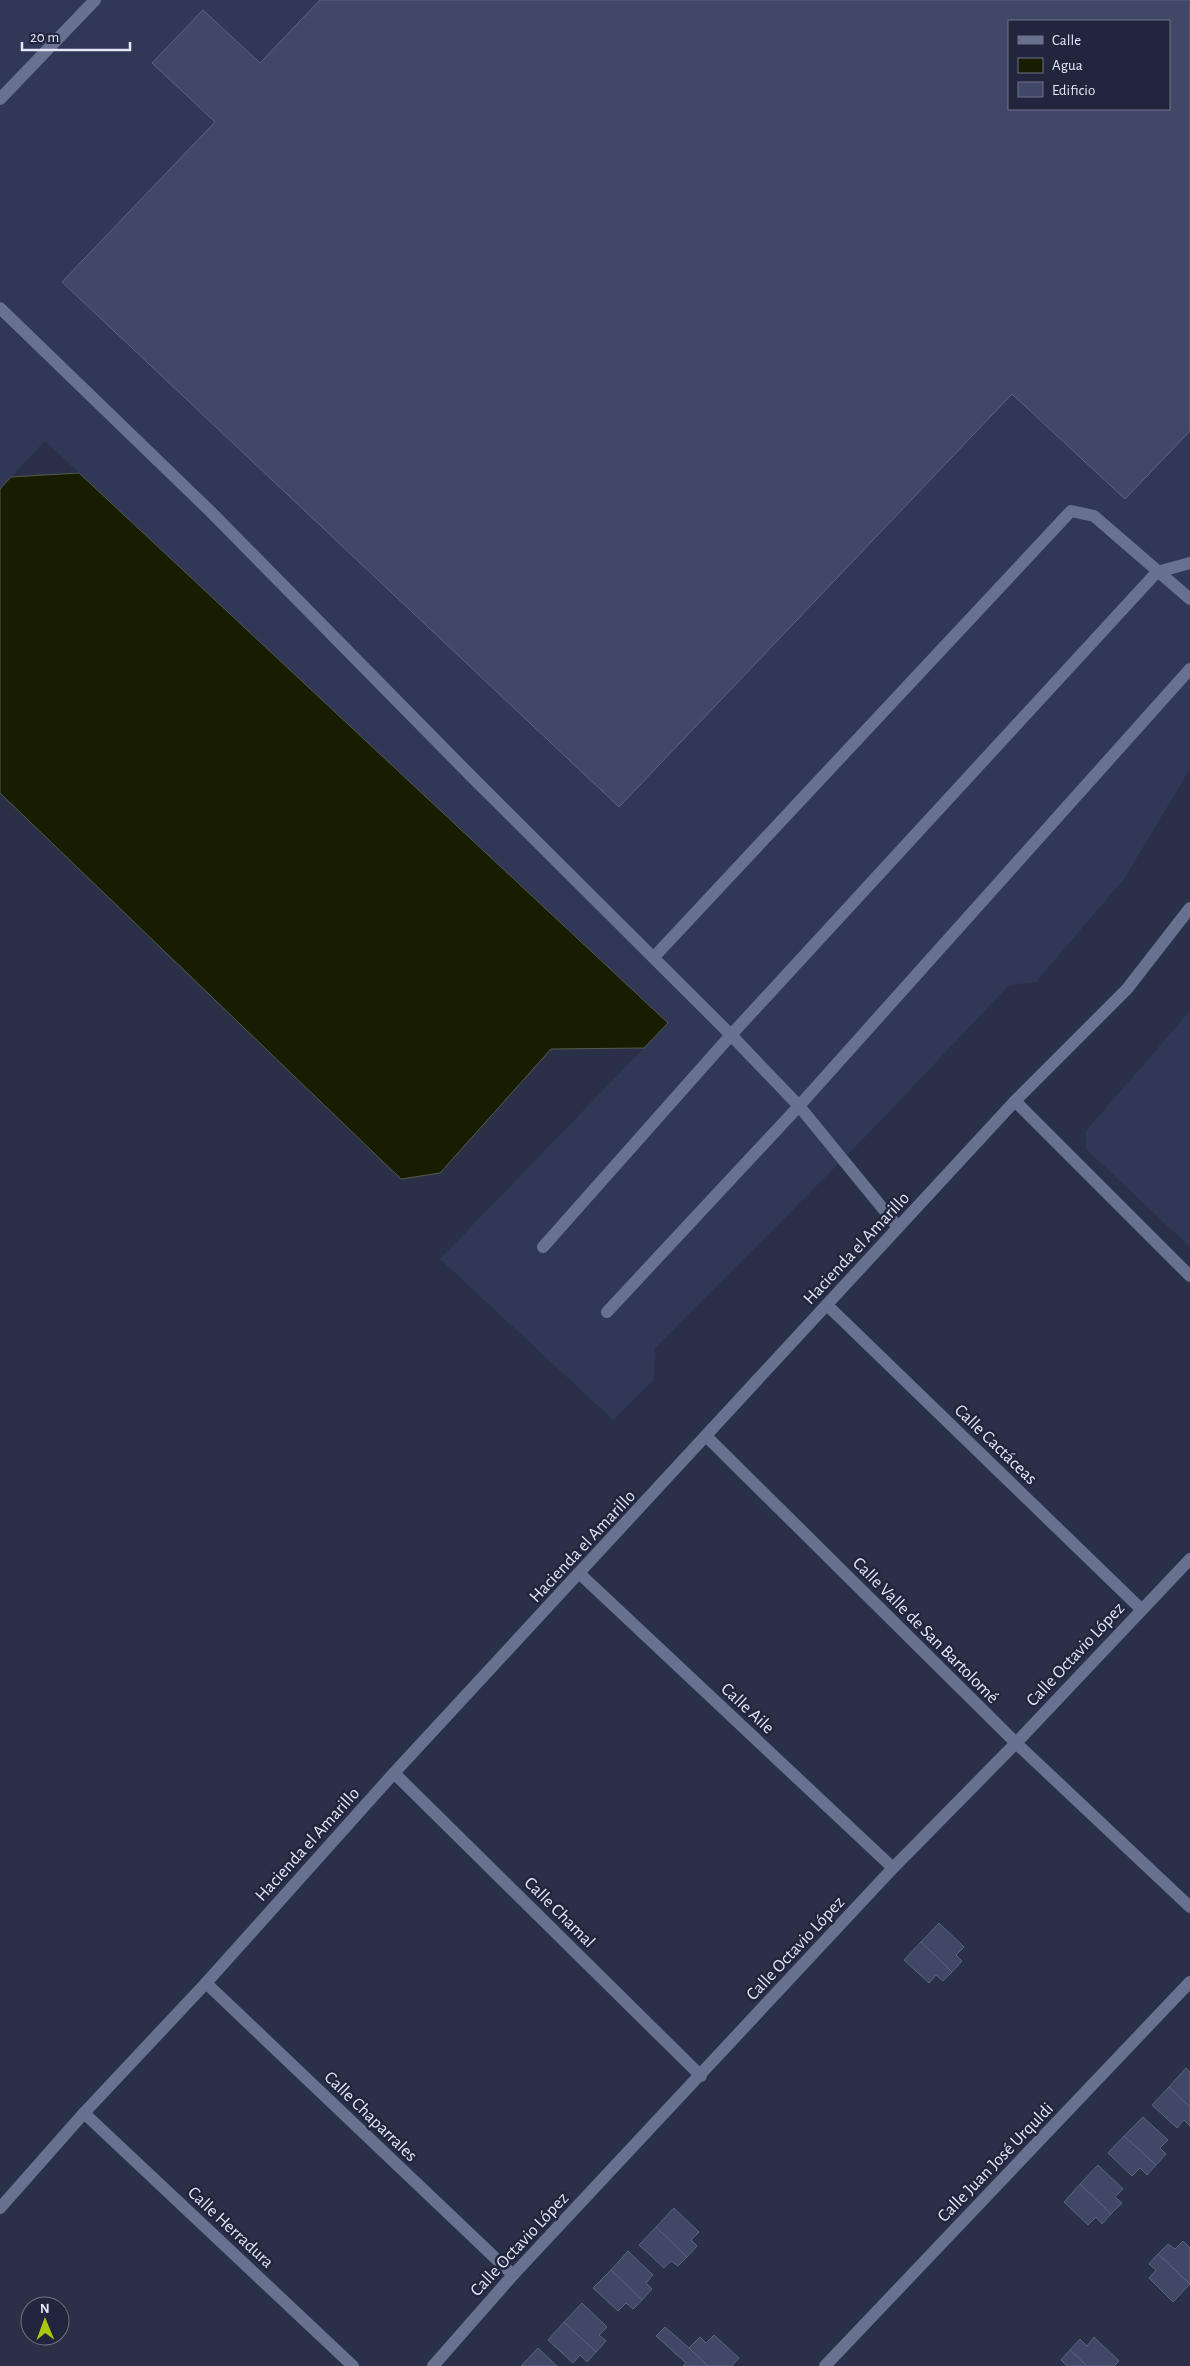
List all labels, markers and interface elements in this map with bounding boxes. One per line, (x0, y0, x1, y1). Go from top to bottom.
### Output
scale bar (22, 20, 130, 52)
legend (1008, 20, 1170, 110)
text: 20 m (30, 30, 59, 45)
text: Calle (1052, 33, 1081, 48)
text: Agua (1052, 58, 1083, 73)
text: Edificio (1052, 83, 1095, 98)
street label: Hacienda el Amarillo (800, 1189, 913, 1308)
street label: Calle Cactáceas (951, 1401, 1040, 1488)
street label: Hacienda el Amarillo (526, 1487, 639, 1606)
street label: Calle Valle de San Bartolomé (849, 1554, 1002, 1707)
street label: Calle Octavio López (1023, 1599, 1128, 1710)
street label: Calle Aile (717, 1680, 777, 1738)
street label: Hacienda el Amarillo (252, 1784, 363, 1905)
street label: Calle Chamal (520, 1874, 598, 1952)
street label: Calle Octavio López (743, 1893, 848, 2004)
street label: Calle Chaparrales (320, 2068, 420, 2165)
street label: Calle Juan José Urquldi (934, 2100, 1057, 2226)
street label: Calle Herradura (184, 2184, 277, 2272)
street label: Calle Octavio López (467, 2189, 572, 2300)
north arrow (20, 2296, 70, 2346)
text: N (40, 2302, 50, 2316)

